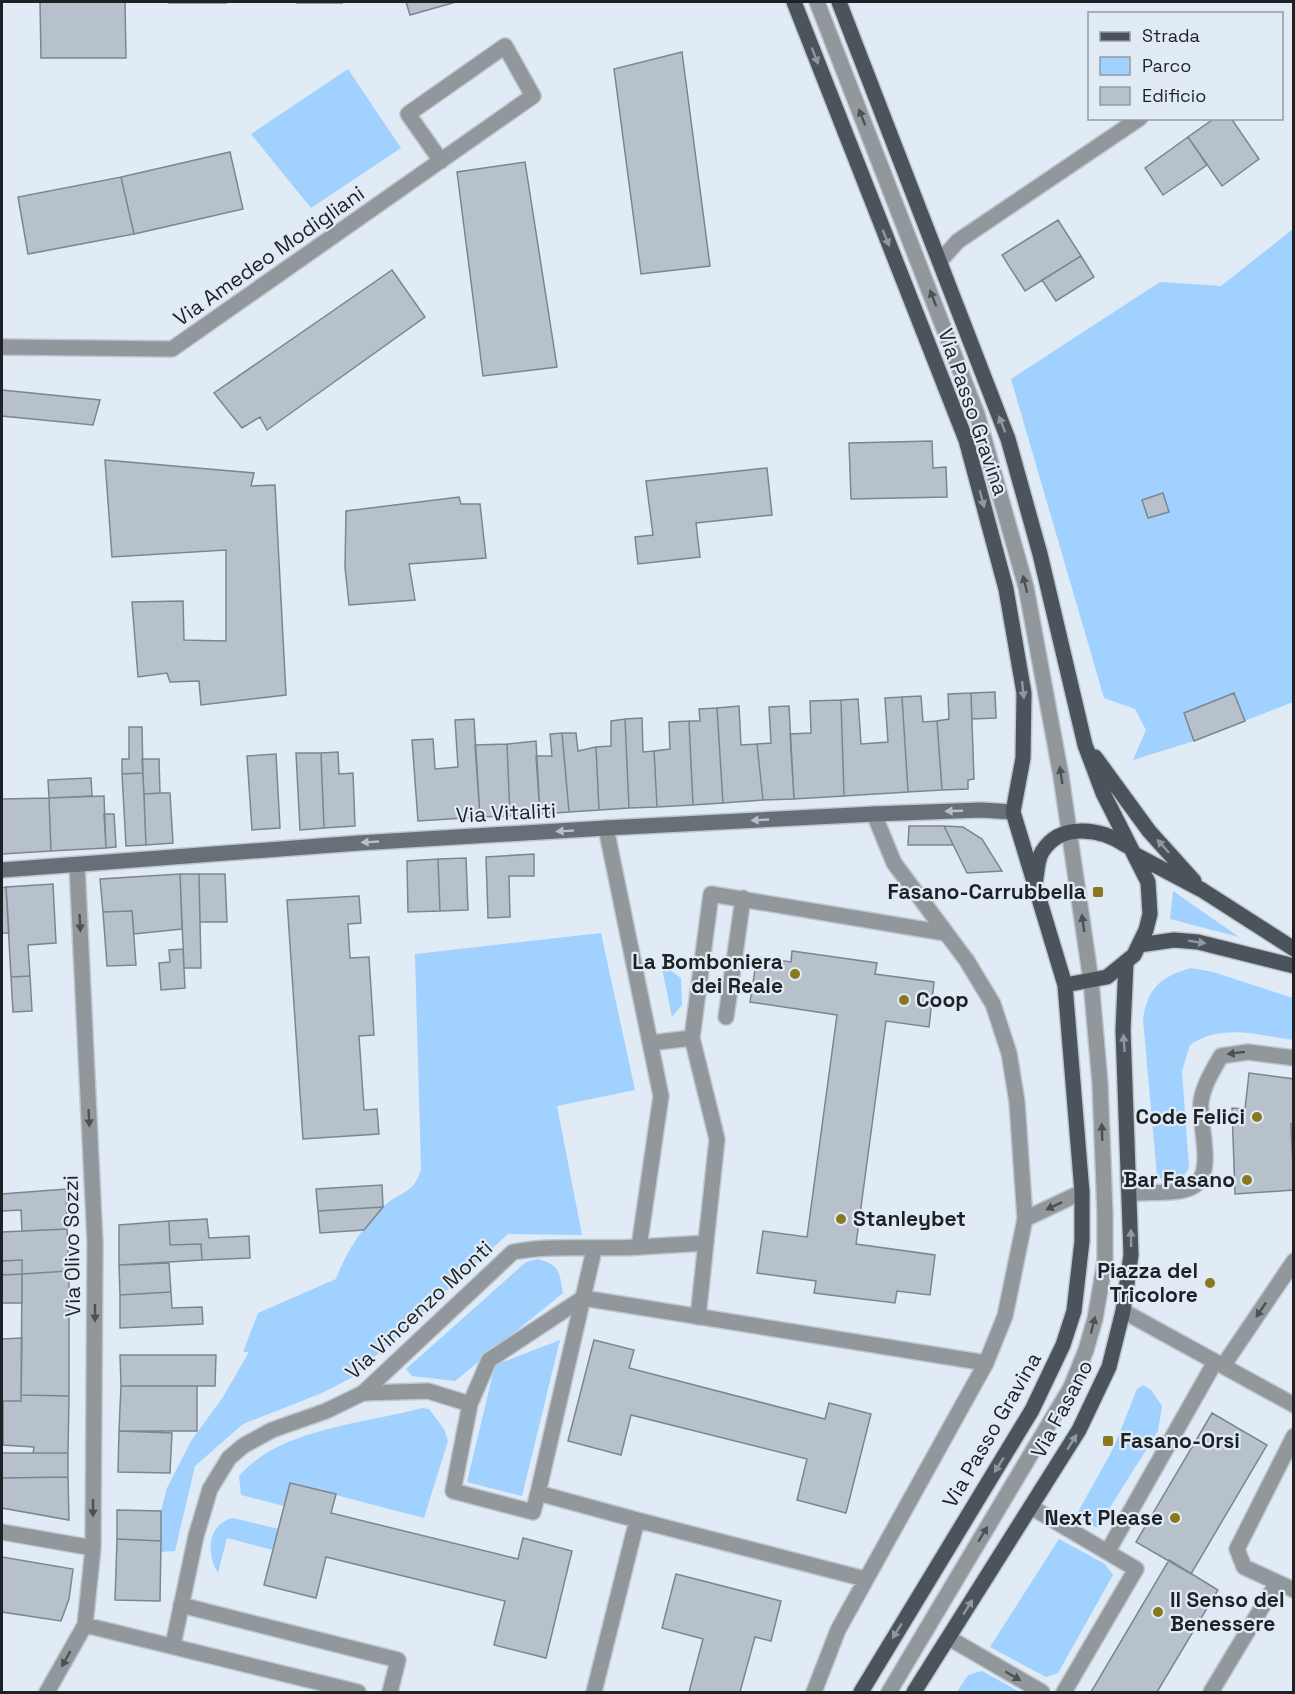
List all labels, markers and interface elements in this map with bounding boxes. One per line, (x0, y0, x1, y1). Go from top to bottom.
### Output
legend (1088, 12, 1283, 120)
text: Strada (1142, 24, 1200, 47)
one-way arrow (811, 47, 820, 65)
text: Parco (1142, 54, 1191, 77)
text: Edificio (1142, 84, 1206, 107)
one-way arrow (857, 108, 866, 126)
street label: Via Amedeo Modigliani (168, 179, 369, 332)
one-way arrow (881, 229, 891, 247)
one-way arrow (927, 289, 937, 307)
street label: Via Passo Gravina (932, 325, 1015, 499)
one-way arrow (997, 415, 1007, 433)
one-way arrow (978, 491, 987, 509)
one-way arrow (1019, 574, 1029, 593)
one-way arrow (1018, 680, 1028, 699)
one-way arrow (1056, 766, 1065, 785)
street label: Via Vitaliti (455, 796, 557, 829)
one-way arrow (945, 806, 964, 816)
one-way arrow (750, 816, 769, 825)
one-way arrow (555, 826, 574, 835)
one-way arrow (361, 837, 380, 847)
one-way arrow (1157, 839, 1170, 854)
place label: Fasano-Carrubbella (888, 878, 1086, 905)
marker: Fasano-Carrubbella (1091, 885, 1105, 899)
one-way arrow (1078, 913, 1087, 932)
one-way arrow (76, 914, 85, 933)
one-way arrow (1188, 938, 1207, 947)
place label: La Bomboniera dei Reale (632, 948, 783, 999)
marker: La Bomboniera dei Reale (788, 967, 802, 981)
place label: Coop (916, 986, 969, 1013)
marker: Coop (897, 993, 911, 1007)
one-way arrow (1119, 1033, 1128, 1052)
one-way arrow (1226, 1049, 1245, 1058)
place label: Code Felici (1135, 1103, 1245, 1130)
one-way arrow (85, 1109, 94, 1128)
marker: Code Felici (1250, 1110, 1264, 1124)
one-way arrow (1097, 1122, 1106, 1141)
place label: Bar Fasano (1123, 1166, 1235, 1193)
marker: Bar Fasano (1240, 1173, 1254, 1187)
street label: Via Olivo Sozzi (57, 1175, 86, 1317)
one-way arrow (1045, 1201, 1062, 1211)
place label: Stanleybet (853, 1205, 966, 1232)
marker: Stanleybet (834, 1212, 848, 1226)
one-way arrow (1126, 1228, 1136, 1247)
street label: Via Vincenzo Monti (339, 1234, 498, 1385)
place label: Piazza del Tricolore (1097, 1257, 1198, 1308)
marker: Piazza del Tricolore (1203, 1276, 1217, 1290)
one-way arrow (1256, 1302, 1267, 1318)
one-way arrow (90, 1304, 99, 1323)
one-way arrow (1088, 1316, 1098, 1334)
street label: Via Passo Gravina (936, 1347, 1047, 1512)
street label: Via Fasano (1024, 1355, 1099, 1463)
place label: Fasano-Orsi (1120, 1427, 1240, 1454)
one-way arrow (1066, 1434, 1077, 1450)
marker: Fasano-Orsi (1101, 1434, 1115, 1448)
one-way arrow (993, 1457, 1004, 1473)
one-way arrow (88, 1499, 98, 1518)
place label: Next Please (1045, 1504, 1163, 1531)
marker: Next Please (1168, 1511, 1182, 1525)
one-way arrow (978, 1526, 989, 1542)
place label: Il Senso del Benessere (1170, 1586, 1285, 1637)
one-way arrow (962, 1600, 974, 1616)
marker: Il Senso del Benessere (1151, 1605, 1165, 1619)
one-way arrow (891, 1623, 902, 1639)
one-way arrow (61, 1651, 71, 1668)
one-way arrow (1005, 1671, 1022, 1681)

